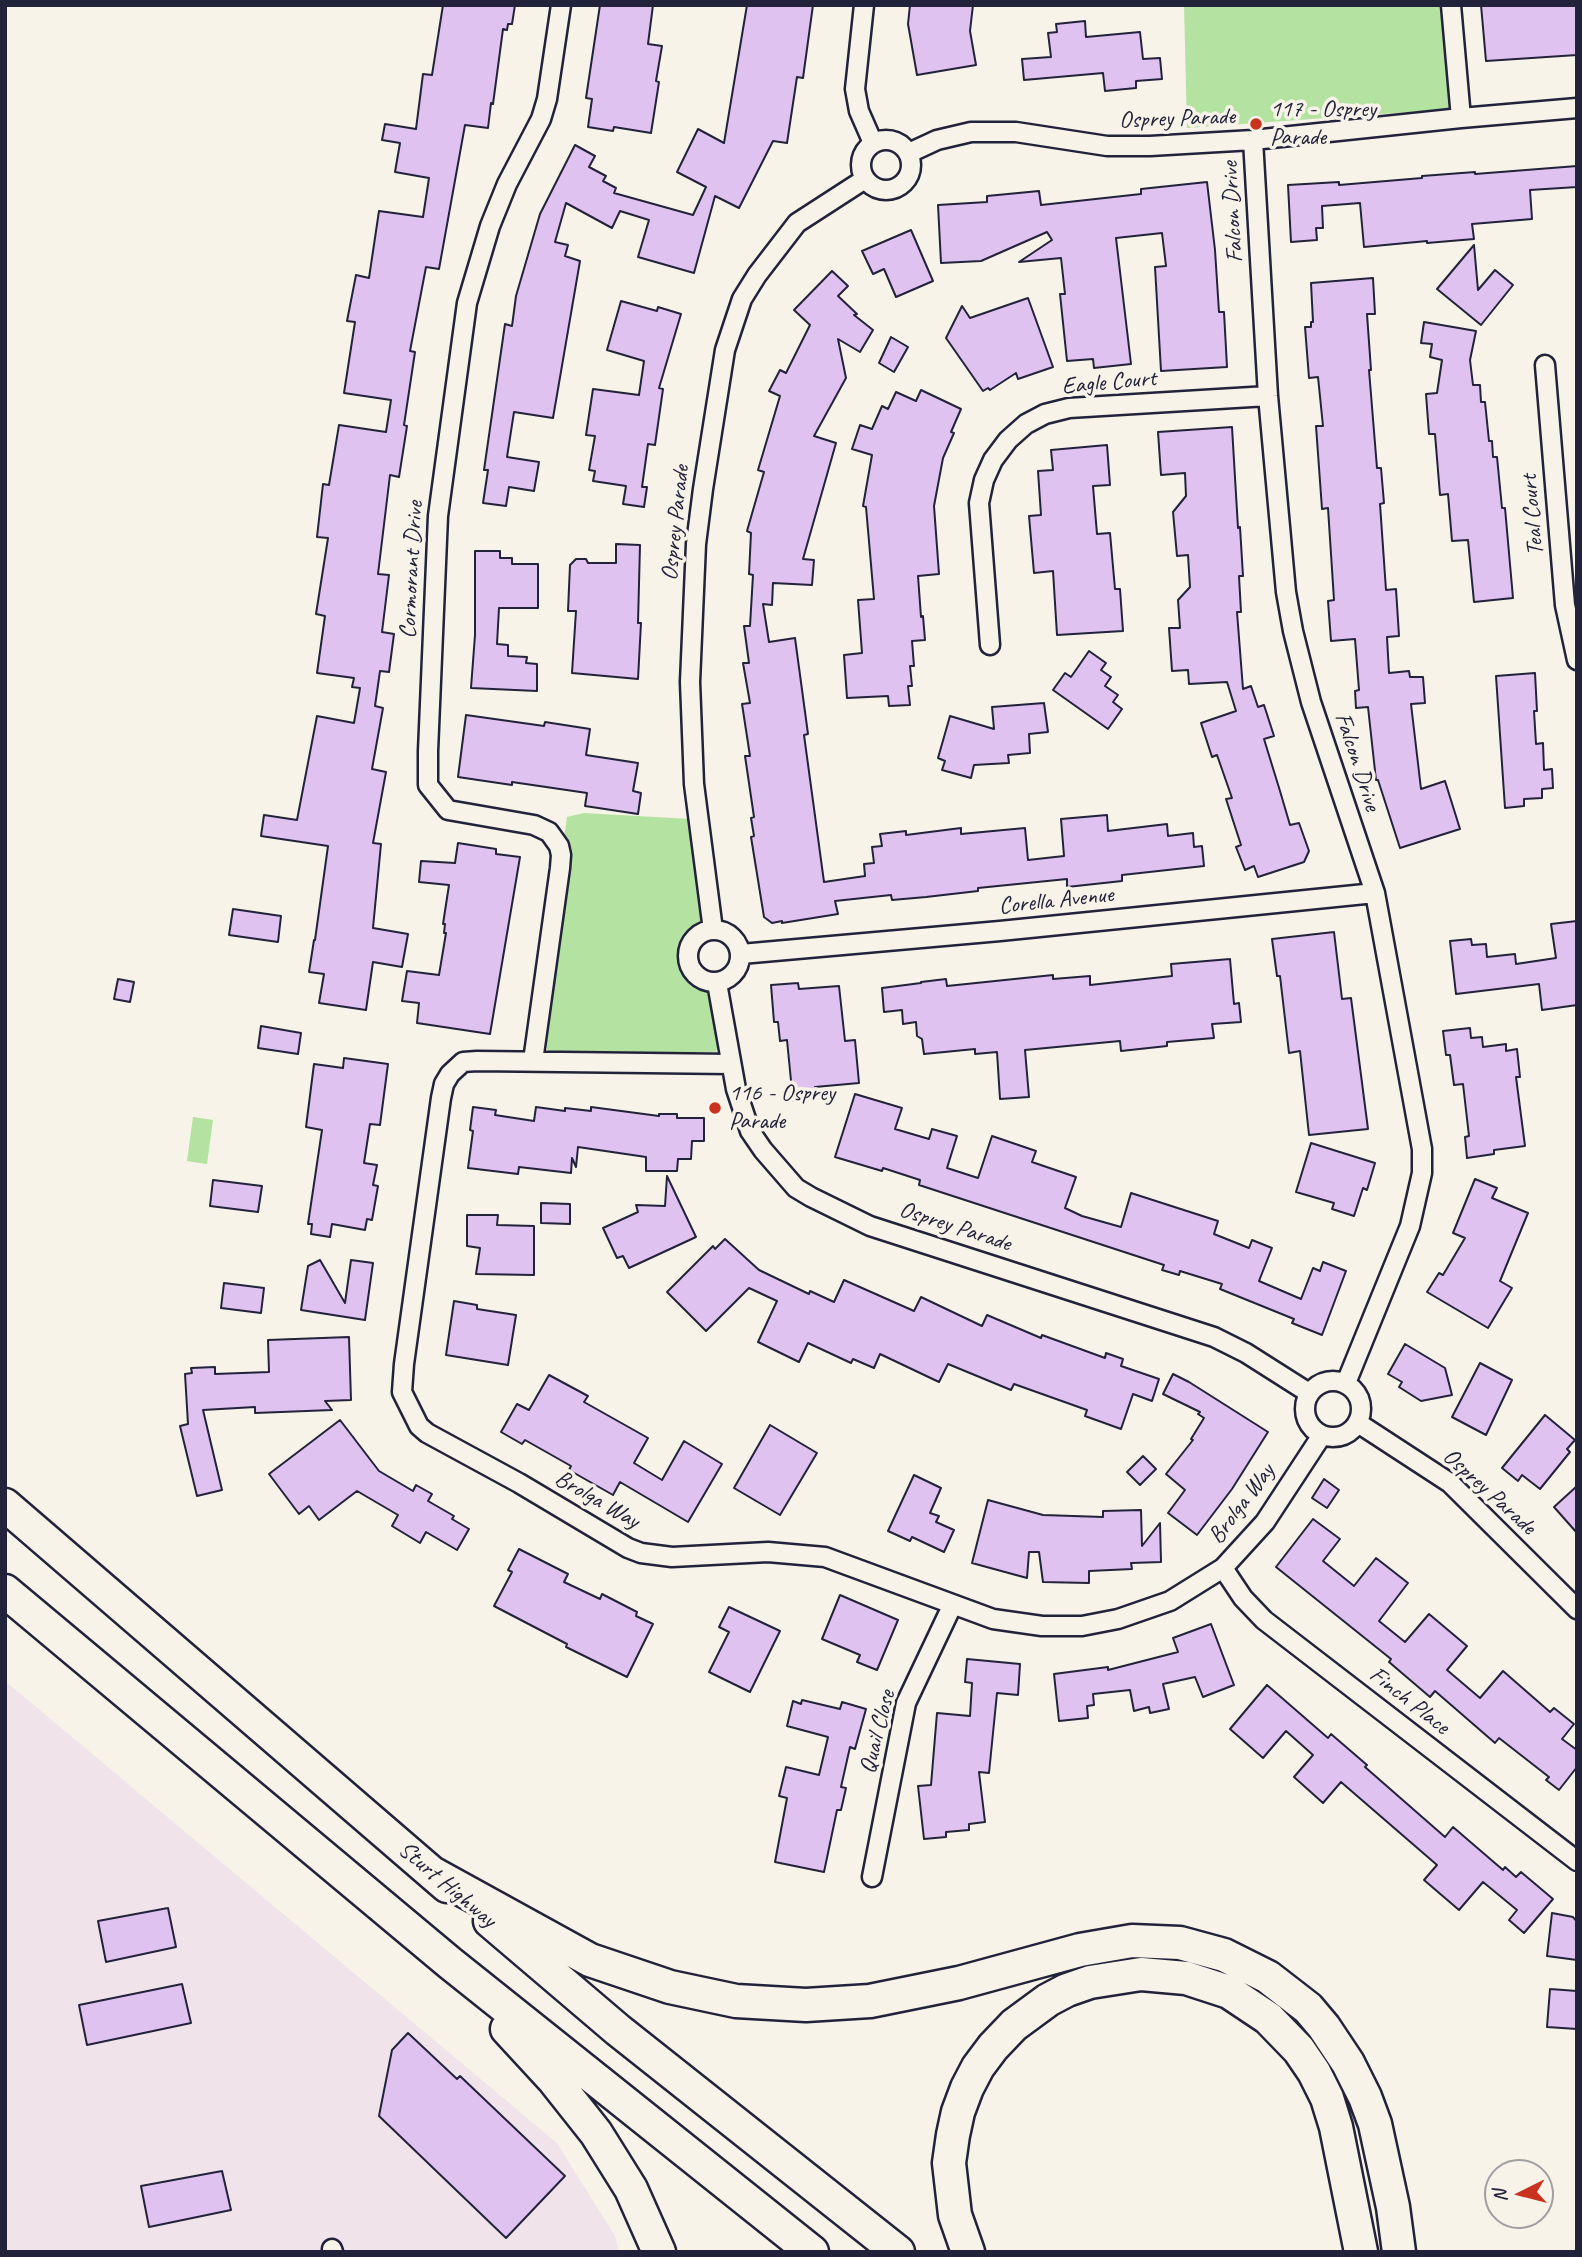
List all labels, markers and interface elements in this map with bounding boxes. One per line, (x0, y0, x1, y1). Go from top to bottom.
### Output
place label: 117 - Osprey Parade (1270, 96, 1376, 152)
street label: Osprey Parade (1119, 103, 1235, 135)
marker: 117 - Osprey Parade (1248, 116, 1264, 132)
street label: Falcon Drive (1216, 161, 1250, 263)
street label: Eagle Court (1061, 365, 1157, 401)
street label: Osprey Parade (656, 464, 696, 582)
street label: Teal Court (1515, 473, 1551, 557)
street label: Cormorant Drive (394, 500, 430, 640)
street label: Falcon Drive (1328, 709, 1386, 815)
street label: Corella Avenue (997, 881, 1115, 921)
place label: 116 - Osprey Parade (729, 1080, 835, 1136)
marker: 116 - Osprey Parade (707, 1100, 723, 1116)
street label: Osprey Parade (895, 1195, 1015, 1259)
street label: Osprey Parade (1436, 1442, 1542, 1542)
street label: Brolga Way (1202, 1458, 1282, 1550)
street label: Brolga Way (549, 1464, 645, 1536)
street label: Finch Place (1363, 1661, 1455, 1741)
street label: Quail Close (854, 1687, 902, 1777)
street label: Sturt Highway (392, 1836, 502, 1934)
north arrow (1484, 2159, 1554, 2229)
text: N (1488, 2189, 1513, 2203)

